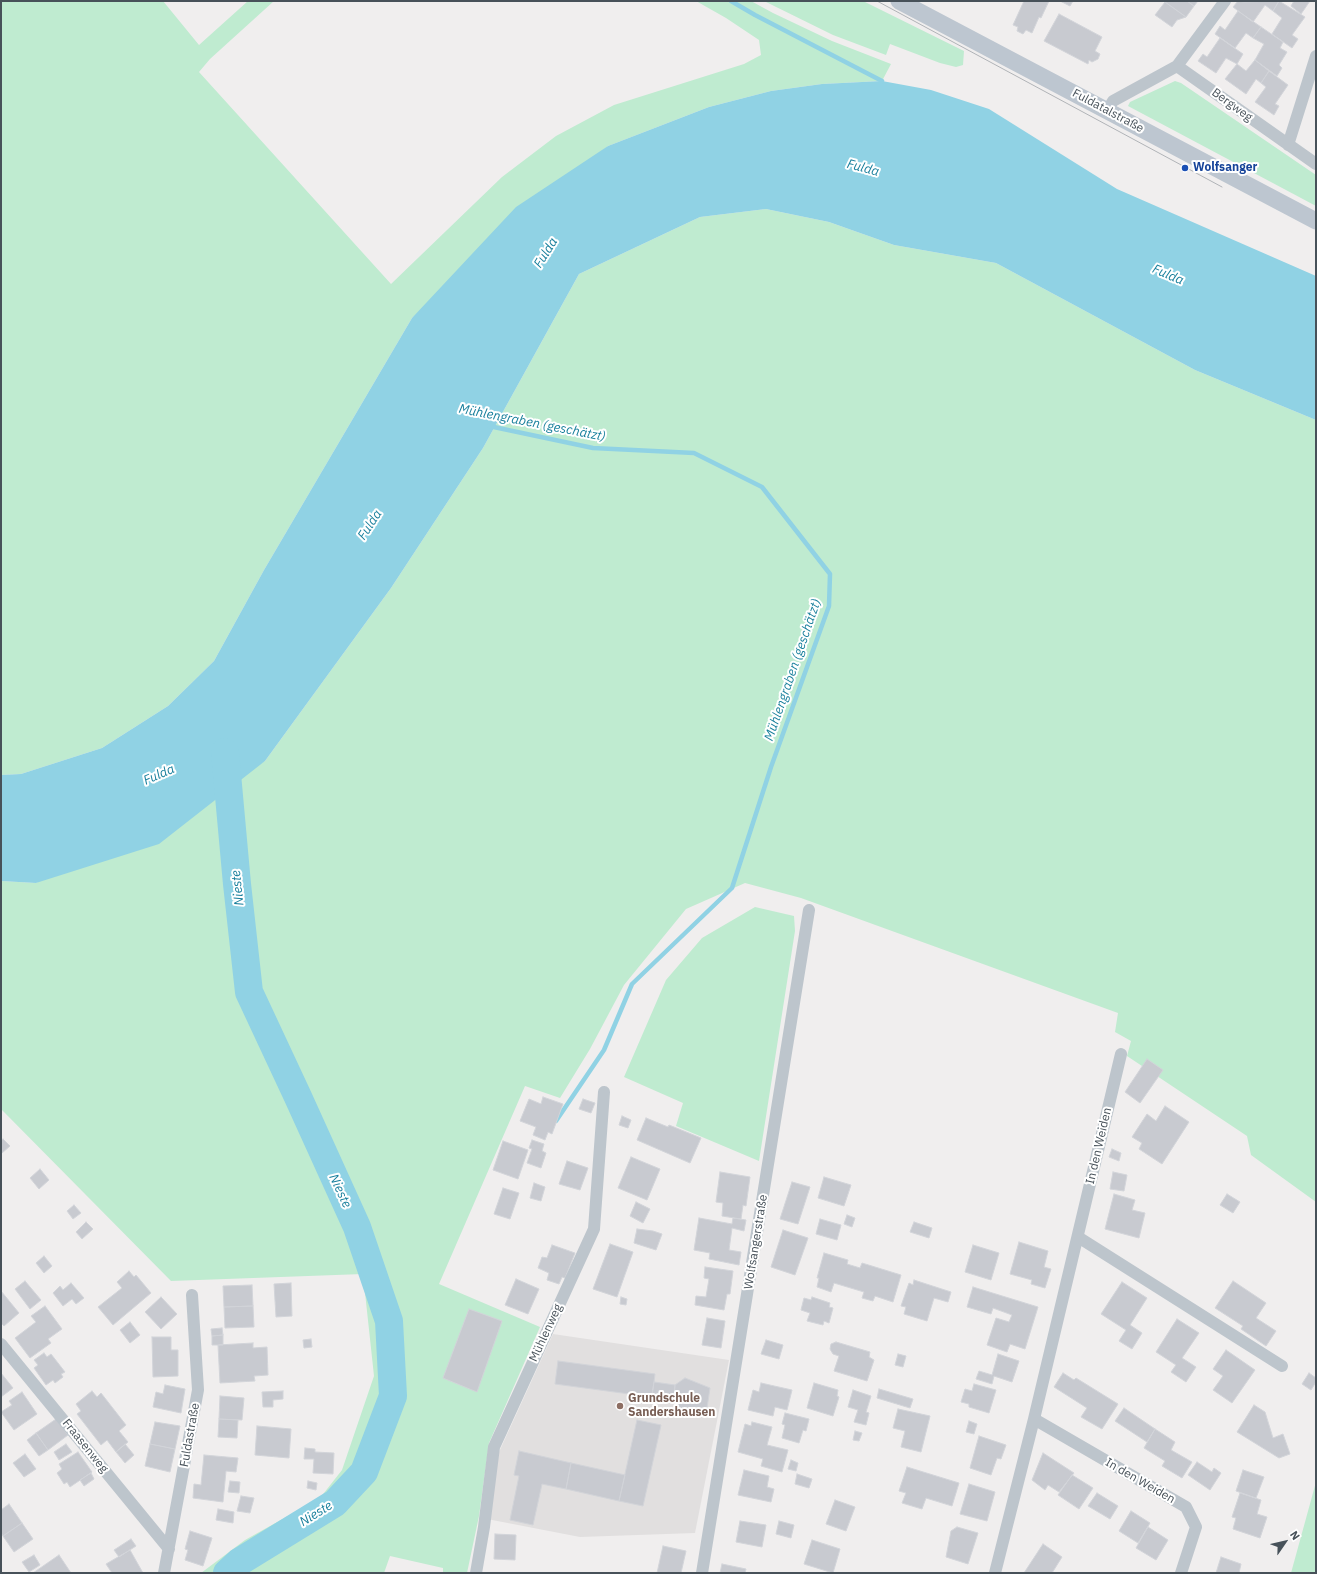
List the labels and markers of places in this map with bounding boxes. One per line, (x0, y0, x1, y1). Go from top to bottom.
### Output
place label: Wolfsanger (1193, 161, 1257, 175)
marker: Wolfsanger (1180, 163, 1190, 173)
place label: Grundschule Sandershausen (628, 1392, 715, 1420)
marker: Grundschule Sandershausen (615, 1401, 625, 1411)

